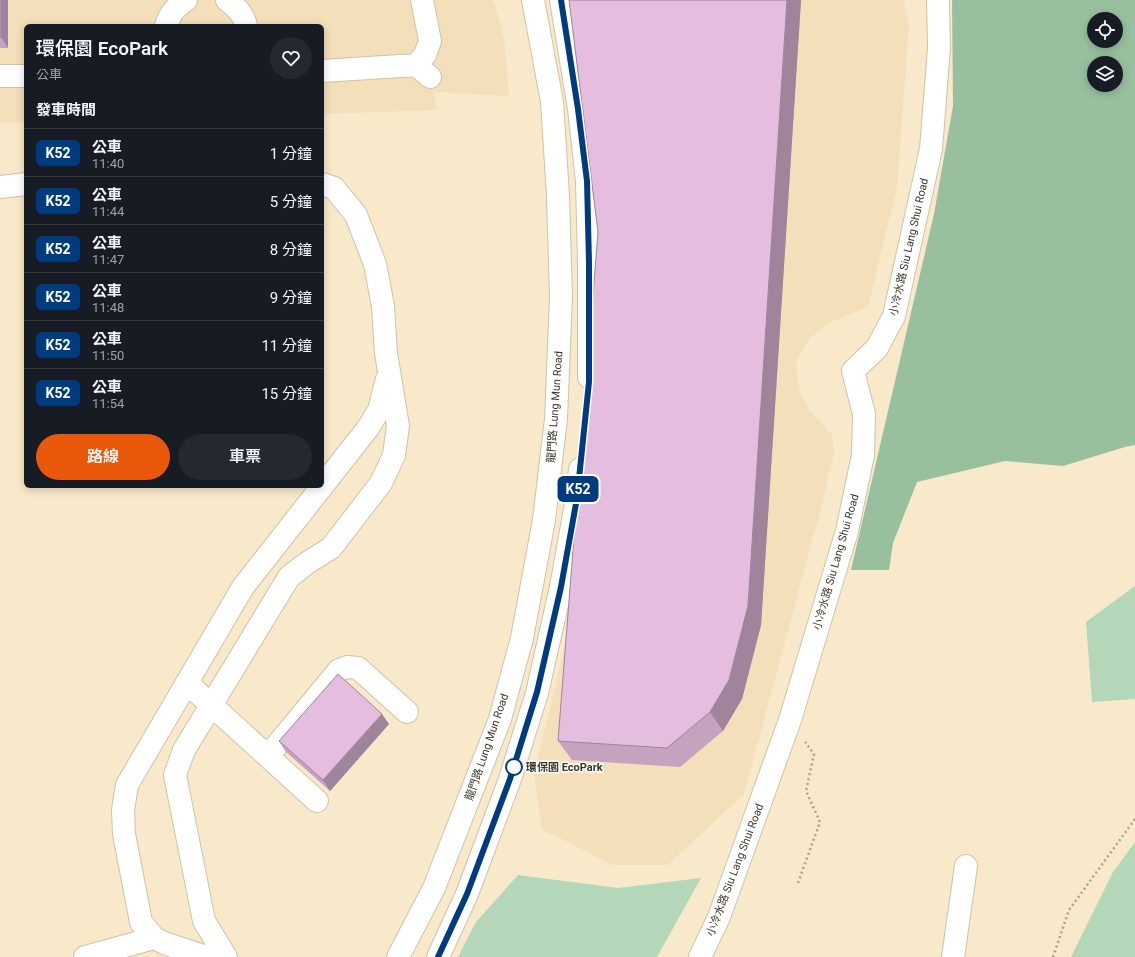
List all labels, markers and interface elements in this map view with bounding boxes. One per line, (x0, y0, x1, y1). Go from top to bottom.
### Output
map controls (1087, 12, 1123, 92)
button: locate (1087, 12, 1123, 48)
text: 環保園 EcoPark (36, 37, 168, 60)
button: heart (270, 37, 312, 79)
button: layers (1087, 56, 1123, 92)
text: 公車 (36, 67, 62, 82)
text: 發車時間 (36, 101, 96, 119)
text: 公車 (92, 138, 122, 156)
text: K52 (46, 145, 70, 161)
text: 1 分鐘 (270, 145, 312, 163)
text: 11:40 (92, 156, 124, 171)
street label: 小冷水路 Siu Lang Shui Road (887, 177, 931, 317)
text: 公車 (92, 186, 122, 204)
text: K52 (46, 193, 70, 209)
text: 5 分鐘 (270, 193, 312, 211)
text: 11:44 (92, 204, 124, 219)
text: 公車 (92, 234, 122, 252)
text: K52 (46, 241, 70, 257)
text: 8 分鐘 (270, 241, 312, 259)
text: 11:47 (92, 252, 124, 267)
text: 公車 (92, 282, 122, 300)
text: K52 (46, 289, 70, 305)
text: 9 分鐘 (270, 289, 312, 307)
text: 11:48 (92, 300, 124, 315)
text: 公車 (92, 330, 122, 348)
text: K52 (46, 337, 70, 353)
text: 11 分鐘 (261, 337, 312, 355)
text: 11:50 (92, 348, 124, 363)
street label: 龍門路 Lung Mun Road (545, 351, 565, 463)
text: 公車 (92, 378, 122, 396)
text: K52 (46, 385, 70, 401)
text: 15 分鐘 (261, 385, 312, 403)
text: 11:54 (92, 396, 124, 411)
button: 路線 (36, 434, 170, 480)
button: 車票 (178, 434, 312, 480)
line badge: K52 (555, 476, 601, 502)
text: K52 (566, 481, 590, 497)
street label: 小冷水路 Siu Lang Shui Road (810, 492, 862, 632)
street label: 龍門路 Lung Mun Road (463, 692, 511, 802)
marker: 環保園 EcoPark (505, 758, 523, 776)
place label: 環保園 EcoPark (526, 761, 603, 774)
street label: 小冷水路 Siu Lang Shui Road (704, 802, 766, 938)

